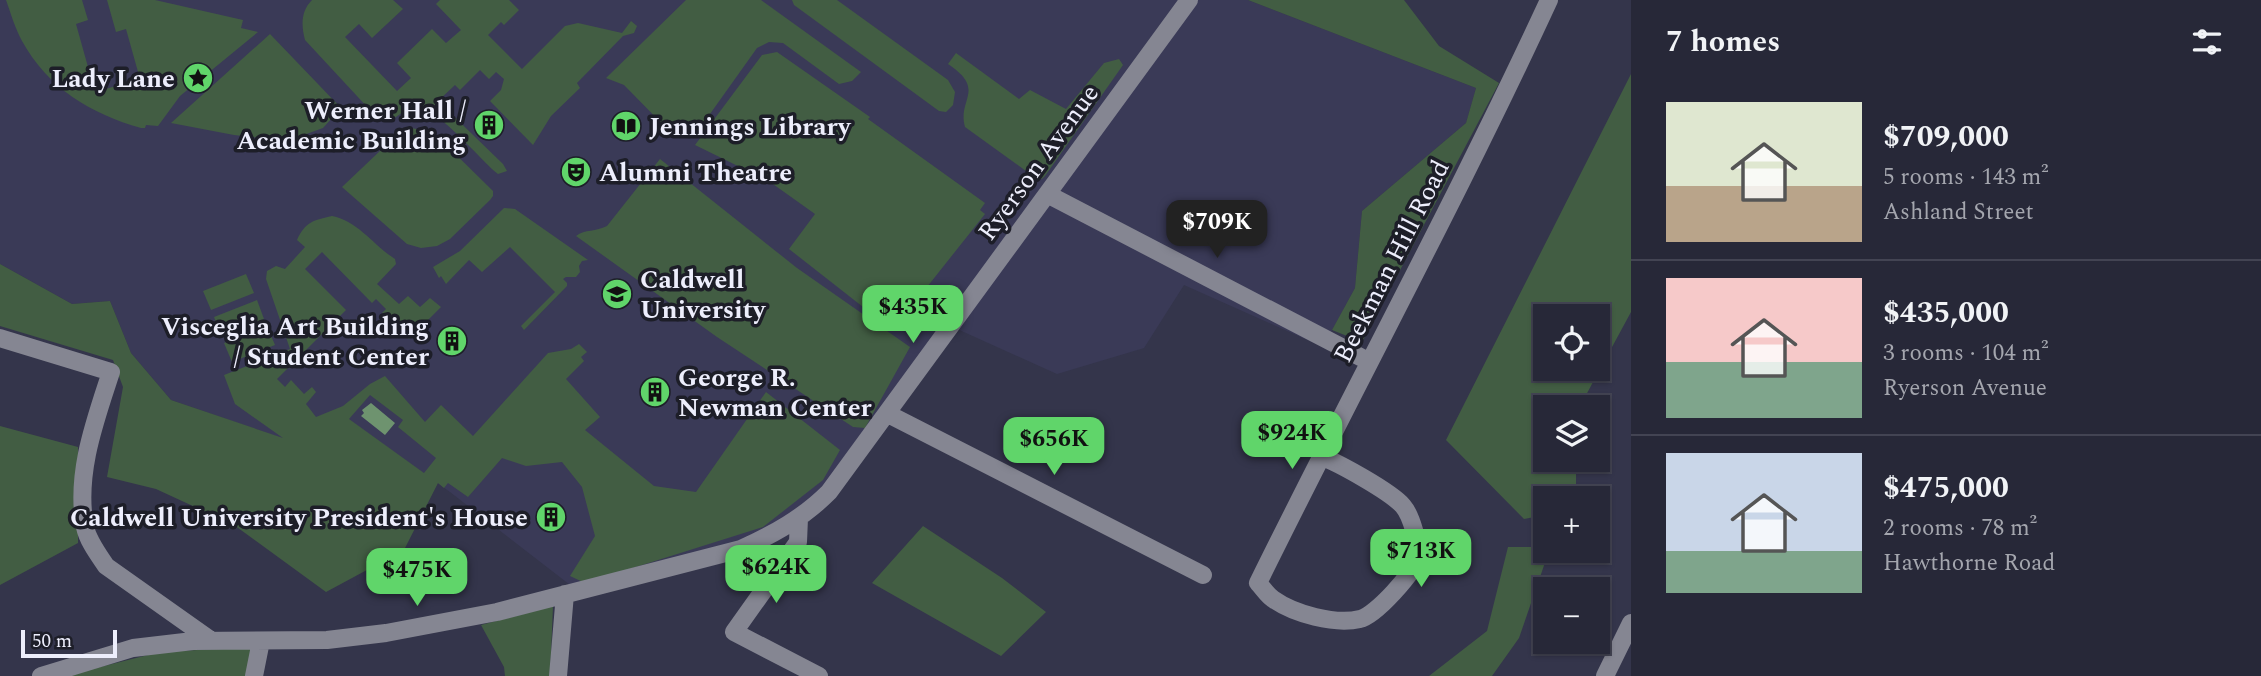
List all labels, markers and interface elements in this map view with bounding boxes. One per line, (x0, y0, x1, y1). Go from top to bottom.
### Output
text: 7 homes (1666, 19, 1780, 65)
icon: filters (2188, 23, 2226, 61)
place label: Lady Lane (51, 59, 175, 99)
place icon: Lady Lane (181, 61, 215, 95)
street label: Ryerson Avenue (968, 76, 1109, 249)
place label: Werner Hall / Academic Building (237, 91, 466, 161)
place label: Jennings Library (649, 107, 852, 147)
building icon: Werner Hall / Academic Building (472, 108, 506, 142)
library icon: Jennings Library (609, 109, 643, 143)
text: $709,000 (1883, 114, 2009, 160)
icon: home (1722, 130, 1806, 214)
place label: Alumni Theatre (599, 153, 792, 193)
street label: Beekman Hill Road (1323, 153, 1460, 370)
theatre icon: Alumni Theatre (559, 155, 593, 189)
text: 5 rooms · 143 m² (1883, 160, 2049, 195)
text: Ashland Street (1883, 195, 2034, 230)
pin: $709K (1168, 201, 1266, 260)
text: $709K (1182, 205, 1252, 240)
place label: Caldwell University (640, 260, 767, 330)
school or university icon: Caldwell University (600, 277, 634, 311)
pin: $435K (864, 286, 962, 345)
text: $435K (878, 290, 948, 325)
text: $435,000 (1883, 290, 2009, 336)
map controls (1533, 304, 1610, 654)
button: locate (1533, 304, 1610, 381)
icon: home (1722, 306, 1806, 390)
place label: Visceglia Art Building / Student Center (161, 307, 430, 377)
building icon: Visceglia Art Building / Student Center (435, 324, 469, 358)
text: 3 rooms · 104 m² (1883, 336, 2049, 371)
place label: George R. Newman Center (678, 358, 873, 428)
text: Ryerson Avenue (1883, 371, 2047, 406)
building icon: George R. Newman Center (638, 375, 672, 409)
button: layers (1533, 395, 1610, 472)
pin: $924K (1243, 412, 1341, 471)
text: $924K (1257, 416, 1327, 451)
pin: $656K (1005, 418, 1103, 477)
text: $656K (1019, 422, 1089, 457)
text: $475,000 (1883, 465, 2009, 511)
icon: home (1722, 481, 1806, 565)
button: + (1533, 486, 1610, 563)
place label: Caldwell University President's House (70, 498, 528, 538)
building icon: Caldwell University President's House (534, 500, 568, 534)
text: 2 rooms · 78 m² (1883, 511, 2037, 546)
pin: $713K (1372, 530, 1470, 589)
text: $713K (1386, 534, 1456, 569)
pin: $624K (727, 546, 825, 605)
text: Hawthorne Road (1883, 546, 2055, 581)
pin: $475K (368, 548, 466, 608)
text: $624K (741, 550, 811, 585)
text: $475K (382, 553, 452, 588)
button: − (1533, 577, 1610, 654)
scale bar (21, 627, 117, 659)
text: 50 m (32, 627, 72, 656)

